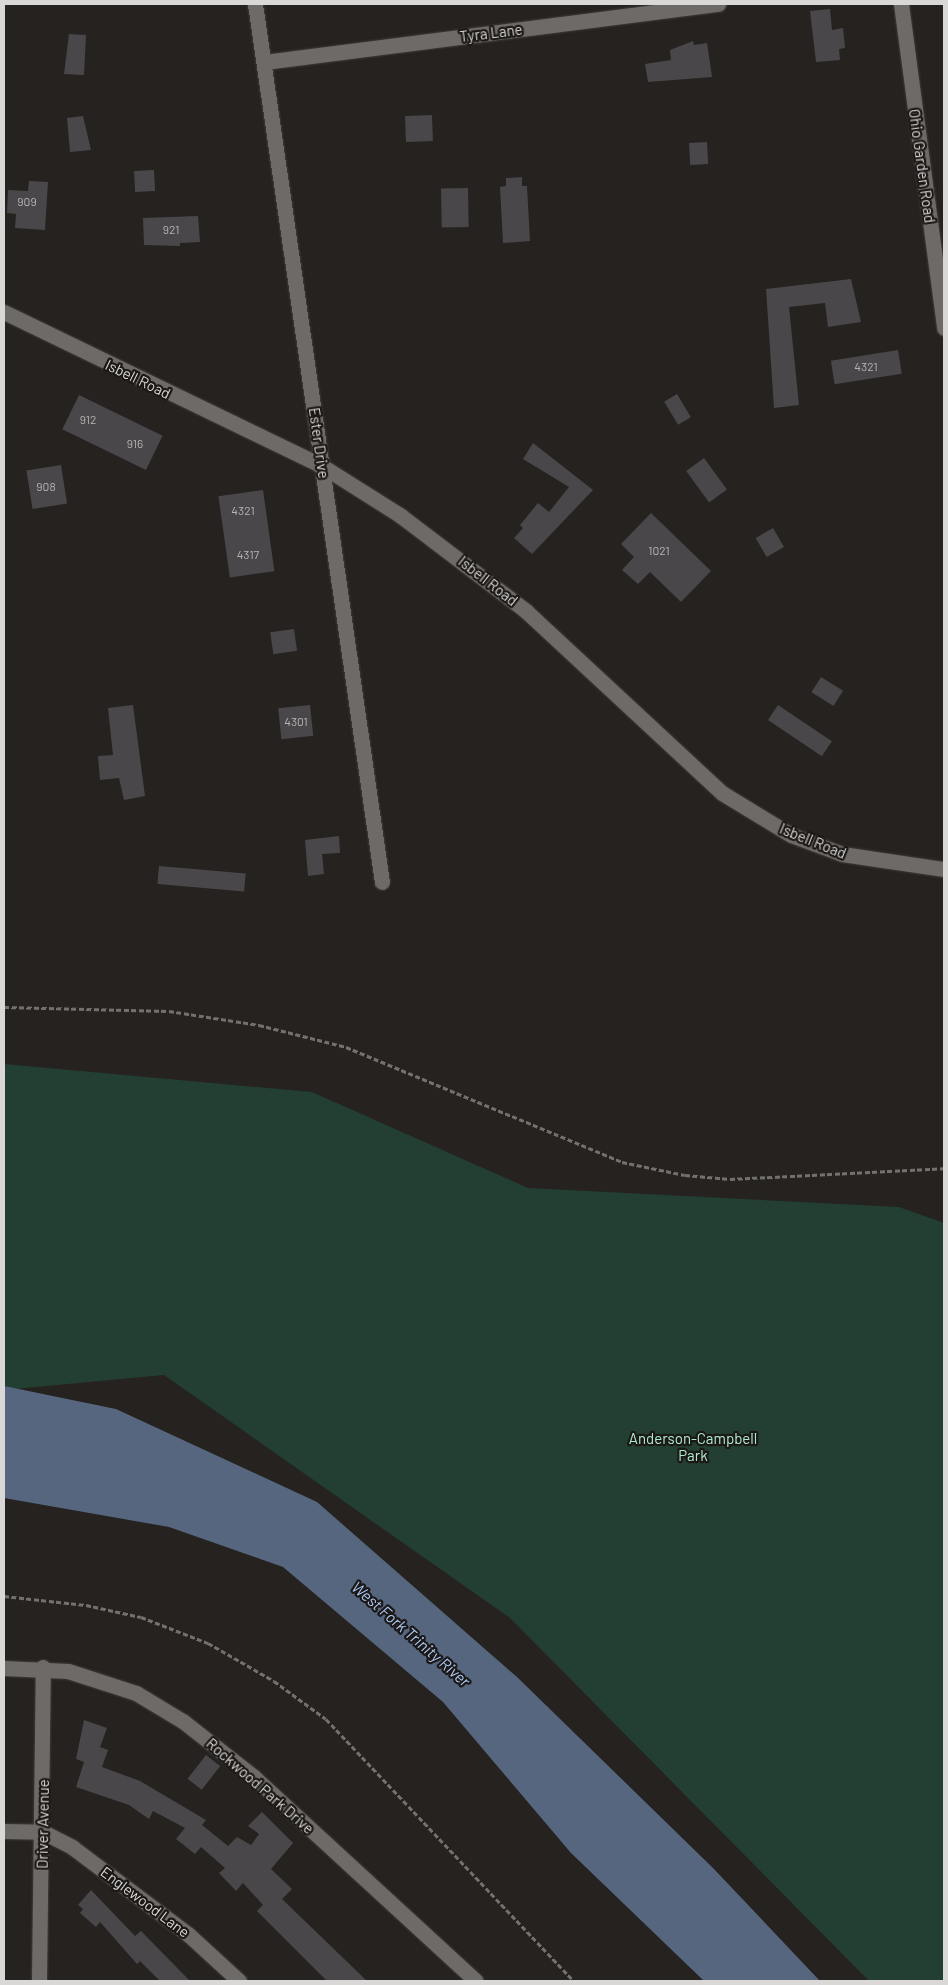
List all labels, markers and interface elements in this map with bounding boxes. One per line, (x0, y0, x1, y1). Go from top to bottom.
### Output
street label: Tyra Lane (459, 20, 523, 46)
street label: Ohio Garden Road (905, 108, 939, 224)
house number: 909 (17, 195, 37, 209)
house number: 921 (163, 223, 179, 237)
street label: Isbell Road (102, 356, 174, 402)
house number: 4321 (854, 360, 878, 374)
street label: Ester Drive (305, 406, 333, 480)
house number: 912 (80, 413, 96, 427)
house number: 916 (127, 437, 143, 451)
house number: 908 (36, 480, 56, 494)
house number: 4321 (231, 504, 255, 518)
house number: 1021 (648, 544, 670, 558)
house number: 4317 (237, 548, 259, 562)
street label: Isbell Road (455, 552, 521, 610)
house number: 4301 (284, 715, 308, 729)
street label: Isbell Road (777, 819, 849, 863)
park label: Anderson-Campbell Park (629, 1429, 757, 1464)
water label: West Fork Trinity River (348, 1577, 474, 1691)
street label: Rockwood Park Drive (203, 1734, 317, 1838)
street label: Driver Avenue (33, 1779, 53, 1869)
street label: Englewood Lane (97, 1863, 193, 1941)

